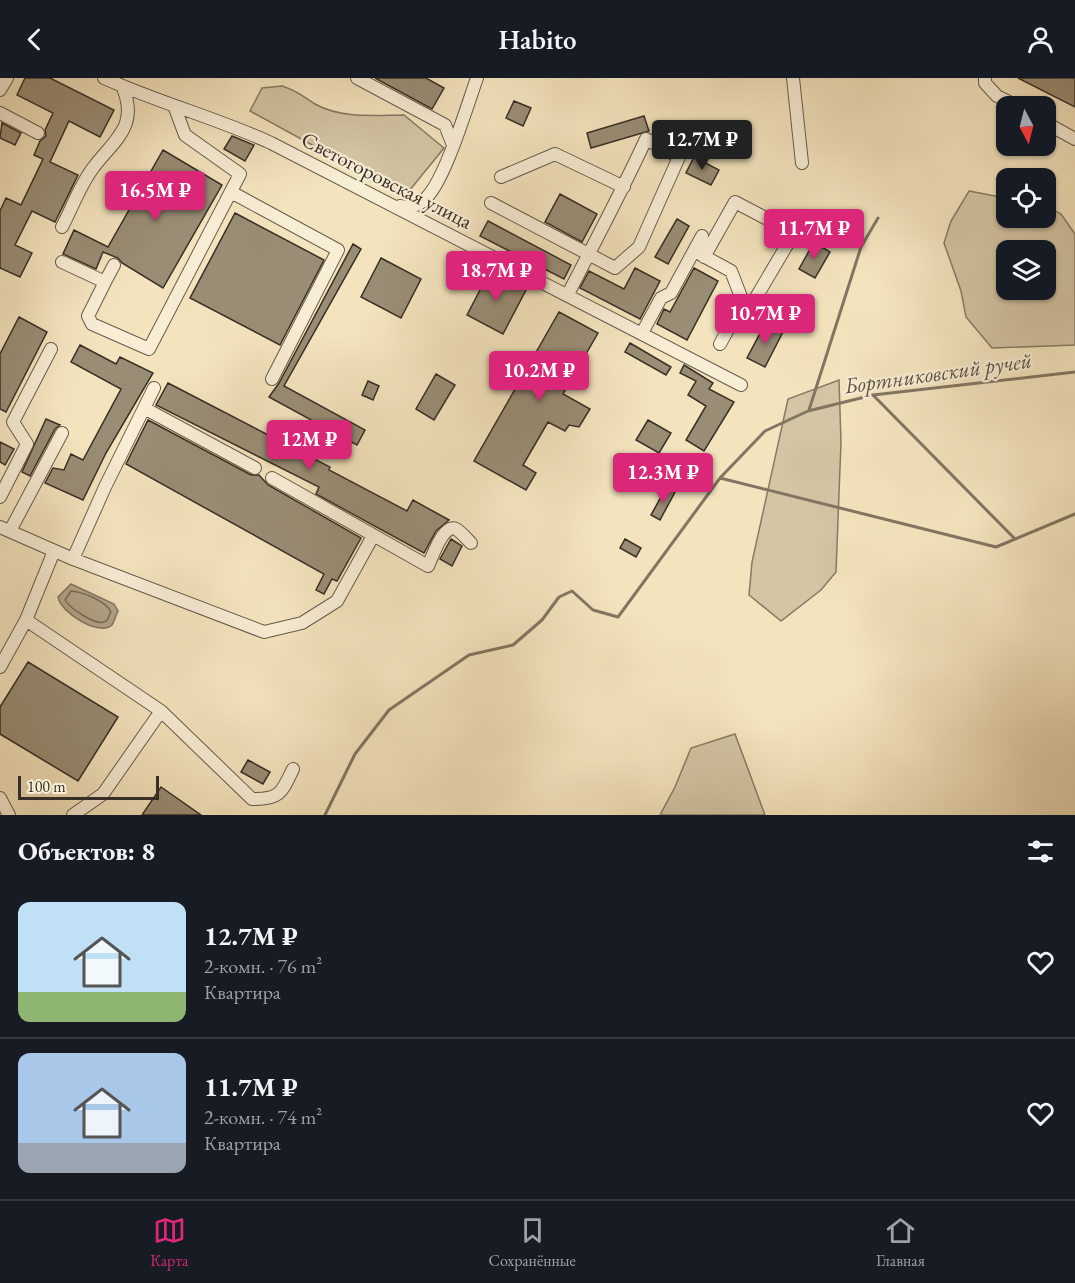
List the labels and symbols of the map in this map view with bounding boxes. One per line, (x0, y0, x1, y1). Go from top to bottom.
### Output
north arrow (996, 96, 1056, 156)
pin: 12.7M ₽ (647, 120, 757, 171)
street label: Светогоровская улица (297, 125, 477, 235)
pin: 16.5M ₽ (100, 171, 210, 222)
pin: 11.7M ₽ (759, 209, 869, 260)
pin: 18.7M ₽ (441, 251, 551, 302)
pin: 10.7M ₽ (710, 294, 820, 345)
water label: Бортниковский ручей (841, 345, 1034, 401)
pin: 10.2M ₽ (484, 351, 594, 402)
pin: 12M ₽ (267, 420, 351, 471)
pin: 12.3M ₽ (608, 453, 718, 504)
scale bar (18, 773, 159, 800)

